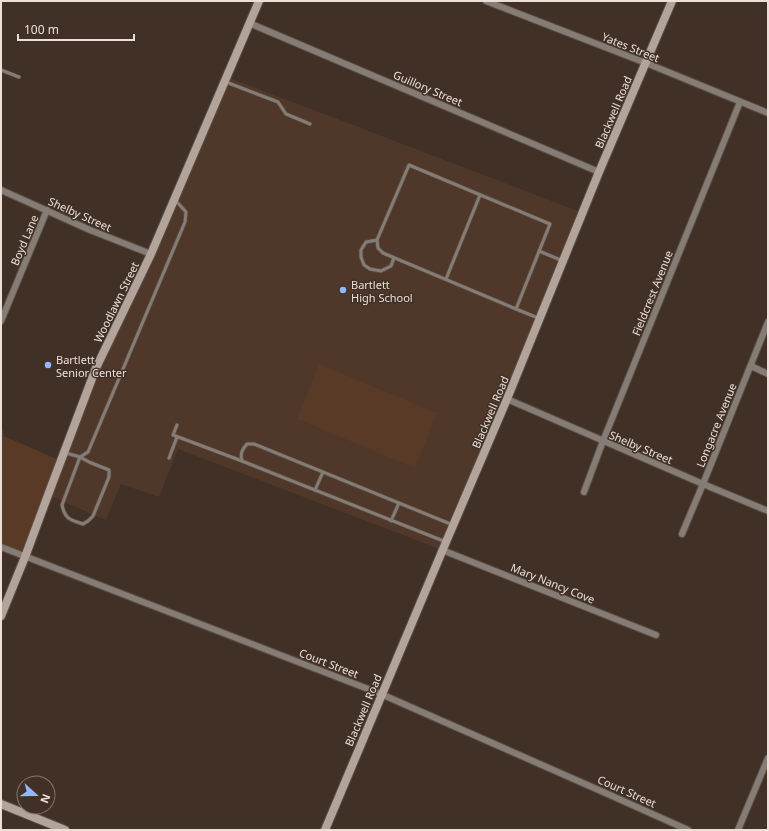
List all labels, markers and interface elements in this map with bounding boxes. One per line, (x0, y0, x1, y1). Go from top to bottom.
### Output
scale bar (18, 16, 134, 42)
text: 100 m (24, 21, 59, 38)
street label: Yates Street (600, 29, 662, 65)
street label: Guillory Street (391, 67, 465, 109)
street label: Blackwell Road (591, 74, 635, 150)
street label: Shelby Street (46, 193, 114, 235)
street label: Boyd Lane (7, 212, 41, 268)
street label: Fieldcrest Avenue (628, 248, 676, 338)
street label: Woodlawn Street (90, 259, 142, 345)
place label: Bartlett High School (351, 277, 413, 305)
marker: Bartlett High School (338, 285, 348, 295)
place label: Bartlett Senior Center (56, 352, 127, 380)
marker: Bartlett Senior Center (43, 360, 53, 370)
street label: Blackwell Road (468, 374, 512, 450)
street label: Longacre Avenue (692, 381, 740, 469)
street label: Shelby Street (607, 427, 675, 467)
street label: Mary Nancy Cove (509, 559, 597, 607)
street label: Court Street (297, 645, 361, 681)
street label: Blackwell Road (341, 672, 385, 748)
street label: Court Street (595, 771, 659, 811)
north arrow (16, 775, 56, 815)
text: N (37, 792, 54, 806)

